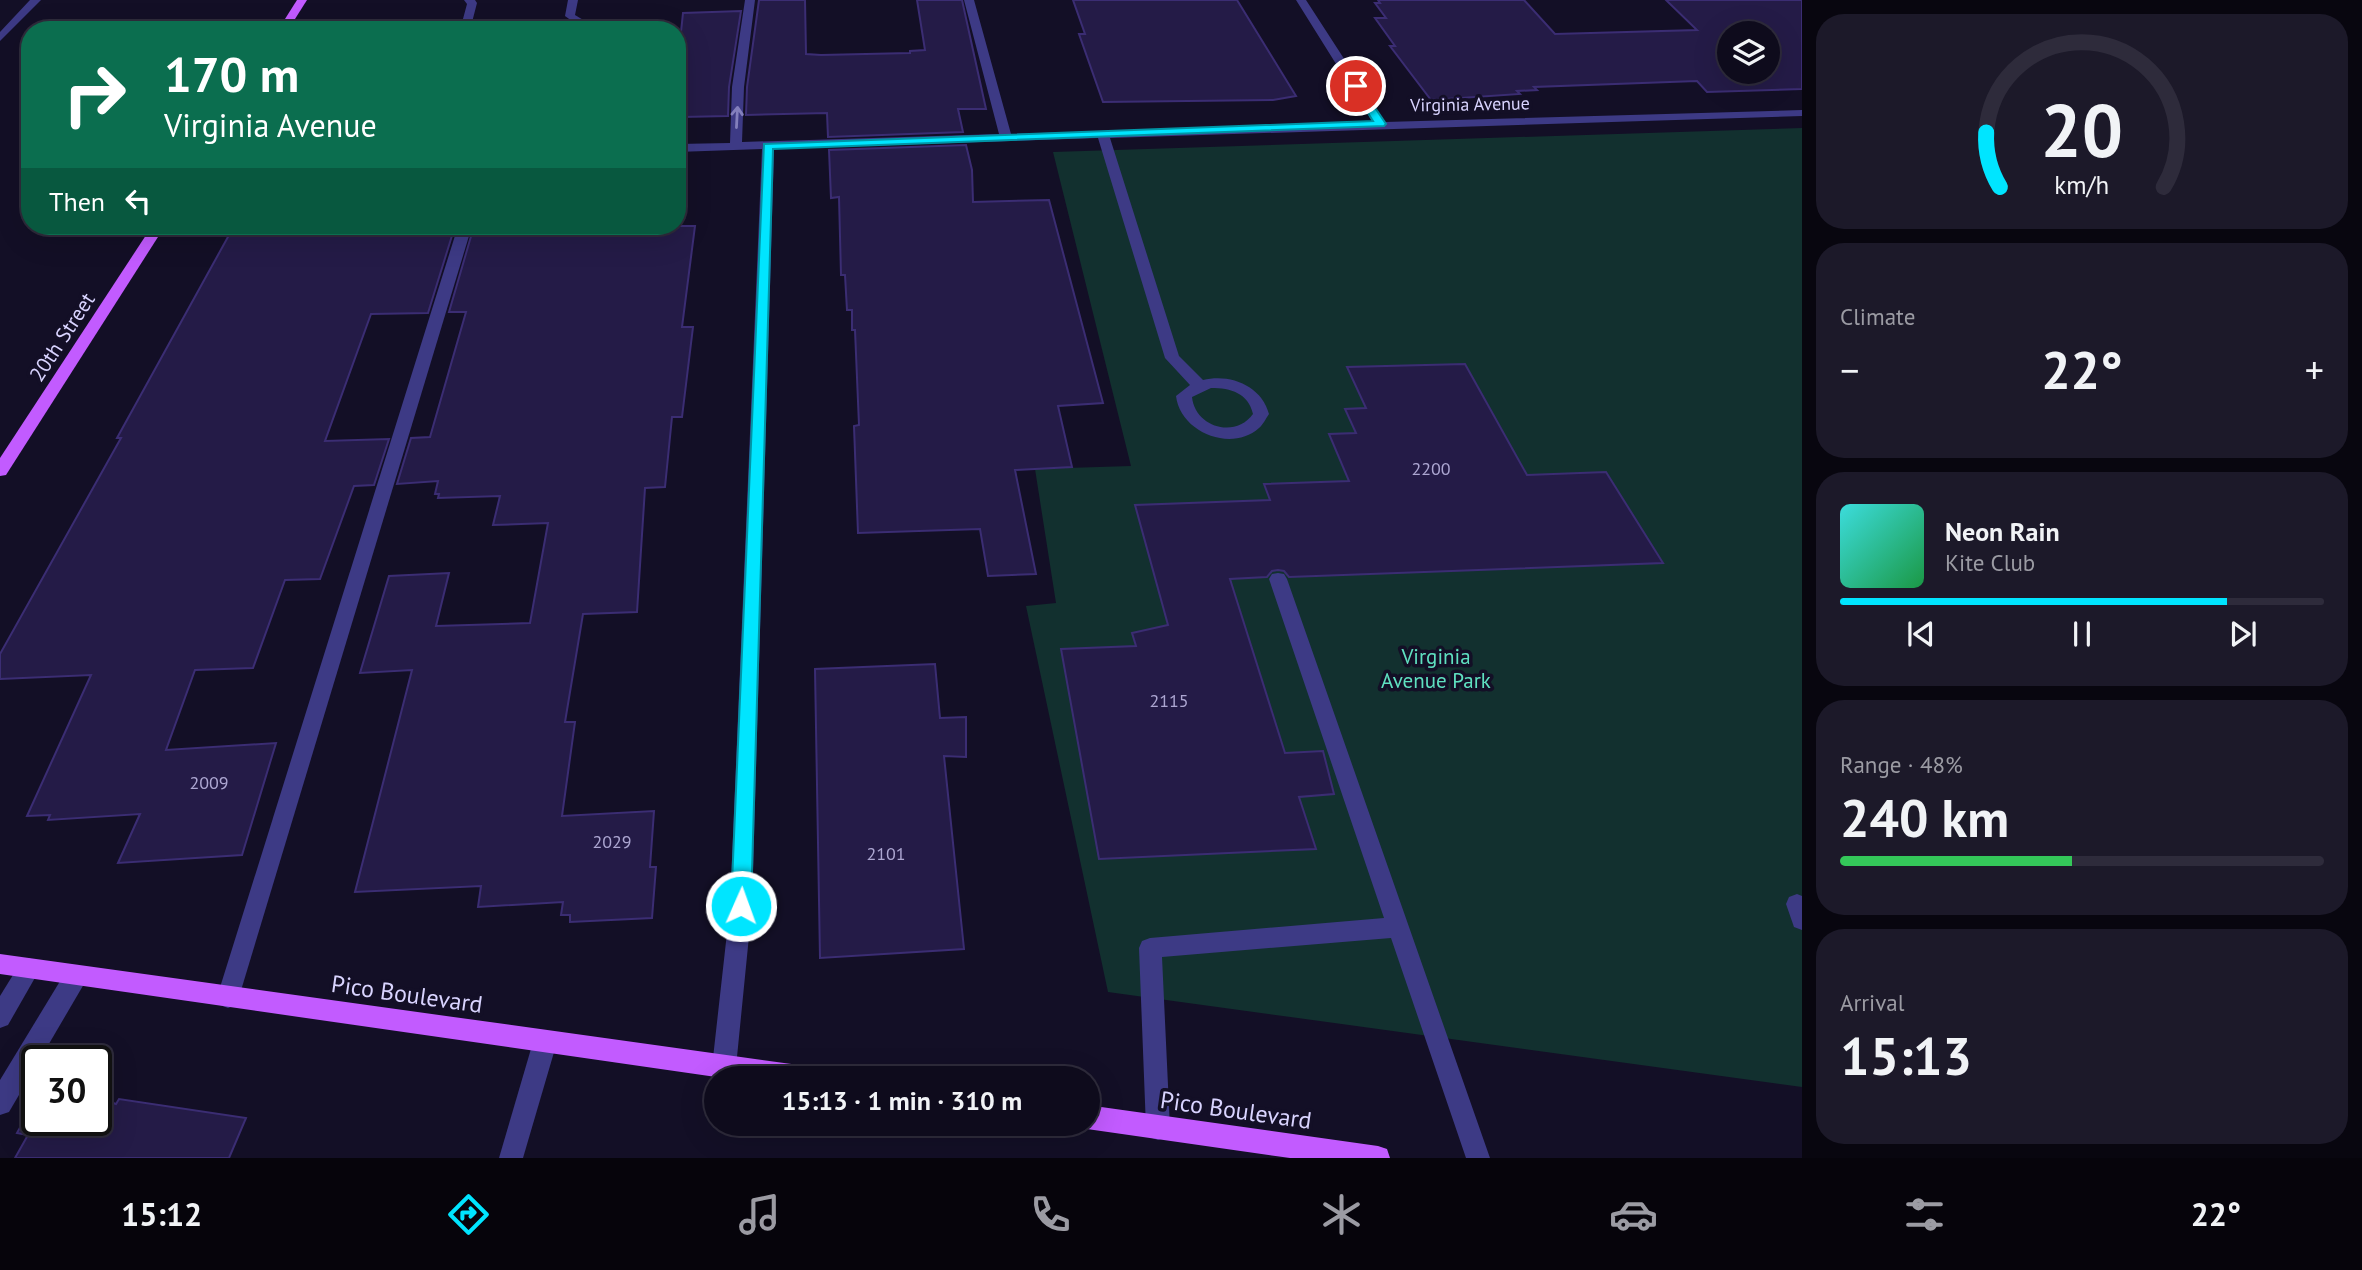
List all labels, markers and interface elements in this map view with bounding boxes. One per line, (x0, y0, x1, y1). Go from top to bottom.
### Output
map controls (1717, 21, 1780, 84)
button: layers (1717, 21, 1780, 84)
text: 170 m (164, 42, 299, 106)
icon: right (49, 49, 140, 140)
pin (1326, 56, 1386, 116)
icon: arrive (1337, 67, 1375, 105)
text: 20 (2041, 84, 2123, 178)
street label: Virginia Avenue (1409, 91, 1530, 117)
text: Virginia Avenue (164, 104, 377, 146)
one-way arrow (731, 106, 744, 128)
text: km/h (2055, 169, 2109, 201)
icon: left (119, 182, 157, 220)
text: Then (49, 185, 105, 218)
street label: 20th Street (23, 287, 101, 387)
text: Climate (1840, 302, 1915, 331)
text: 22° (2041, 336, 2123, 403)
text: − (1840, 345, 1859, 394)
text: + (2305, 345, 2324, 394)
house number: 2200 (1411, 457, 1451, 480)
text: Neon Rain (1945, 515, 2060, 548)
text: Kite Club (1945, 548, 2035, 577)
icon: previous (1902, 615, 1940, 653)
icon: pause (2063, 615, 2101, 653)
icon: next (2224, 615, 2262, 653)
park label: Virginia Avenue Park (1381, 643, 1491, 694)
house number: 2115 (1149, 689, 1189, 712)
text: Range · 48% (1840, 750, 1963, 779)
house number: 2009 (189, 771, 229, 794)
text: 240 km (1840, 784, 2009, 851)
house number: 2029 (592, 830, 632, 853)
house number: 2101 (866, 842, 906, 865)
position arrow (704, 869, 778, 943)
street label: Pico Boulevard (329, 968, 485, 1020)
text: Arrival (1840, 988, 1904, 1017)
text: 15:13 (1840, 1022, 1972, 1089)
speed limit sign: 30 (21, 1045, 112, 1136)
text: 15:13 · 1 min · 310 m (782, 1084, 1022, 1117)
street label: Pico Boulevard (1158, 1084, 1314, 1136)
icon: directions (444, 1190, 493, 1239)
icon: music (735, 1190, 784, 1239)
icon: phone (1026, 1190, 1075, 1239)
icon: climate (1317, 1190, 1366, 1239)
icon: car (1609, 1190, 1658, 1239)
icon: filters (1900, 1190, 1949, 1239)
text: 15:12 (121, 1193, 202, 1235)
text: 22° (2191, 1193, 2241, 1235)

